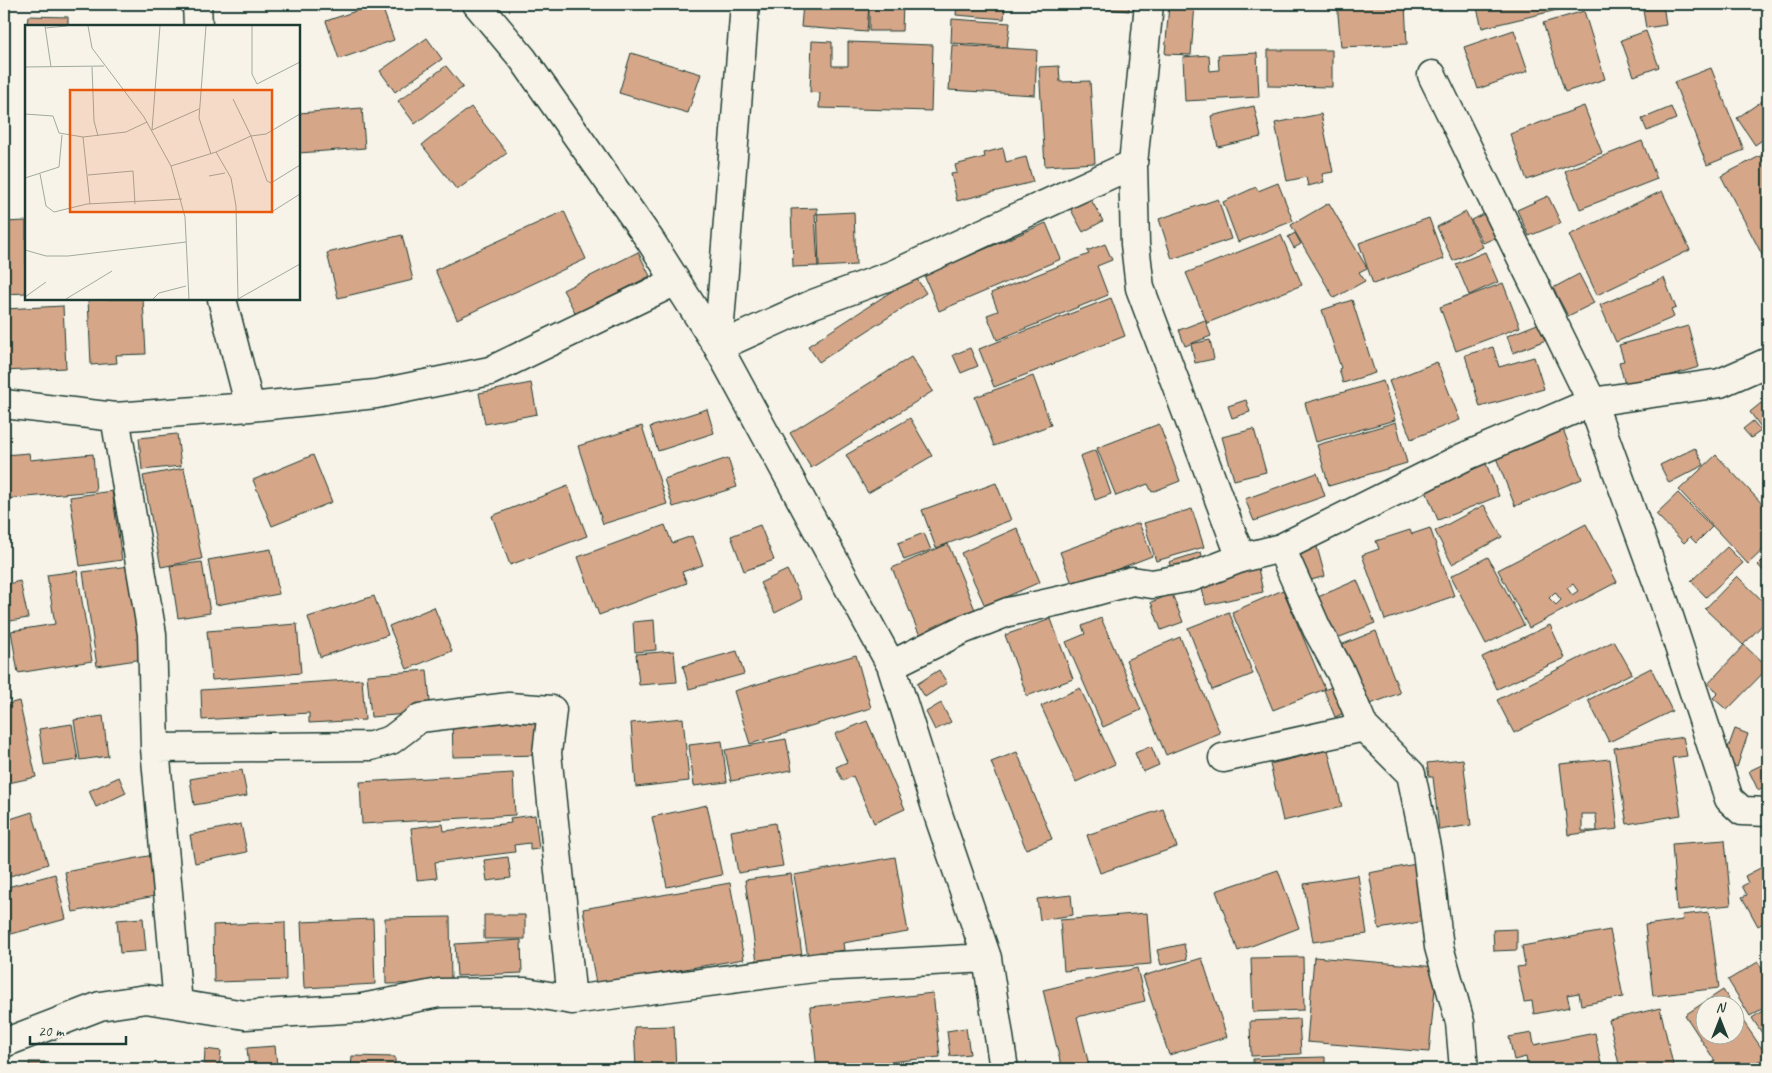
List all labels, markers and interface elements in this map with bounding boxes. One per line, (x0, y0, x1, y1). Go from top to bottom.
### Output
inset map (25, 25, 300, 300)
north arrow (1694, 996, 1744, 1046)
text: N (1716, 999, 1727, 1016)
scale bar (30, 1013, 126, 1045)
text: 20 m (38, 1022, 65, 1041)

